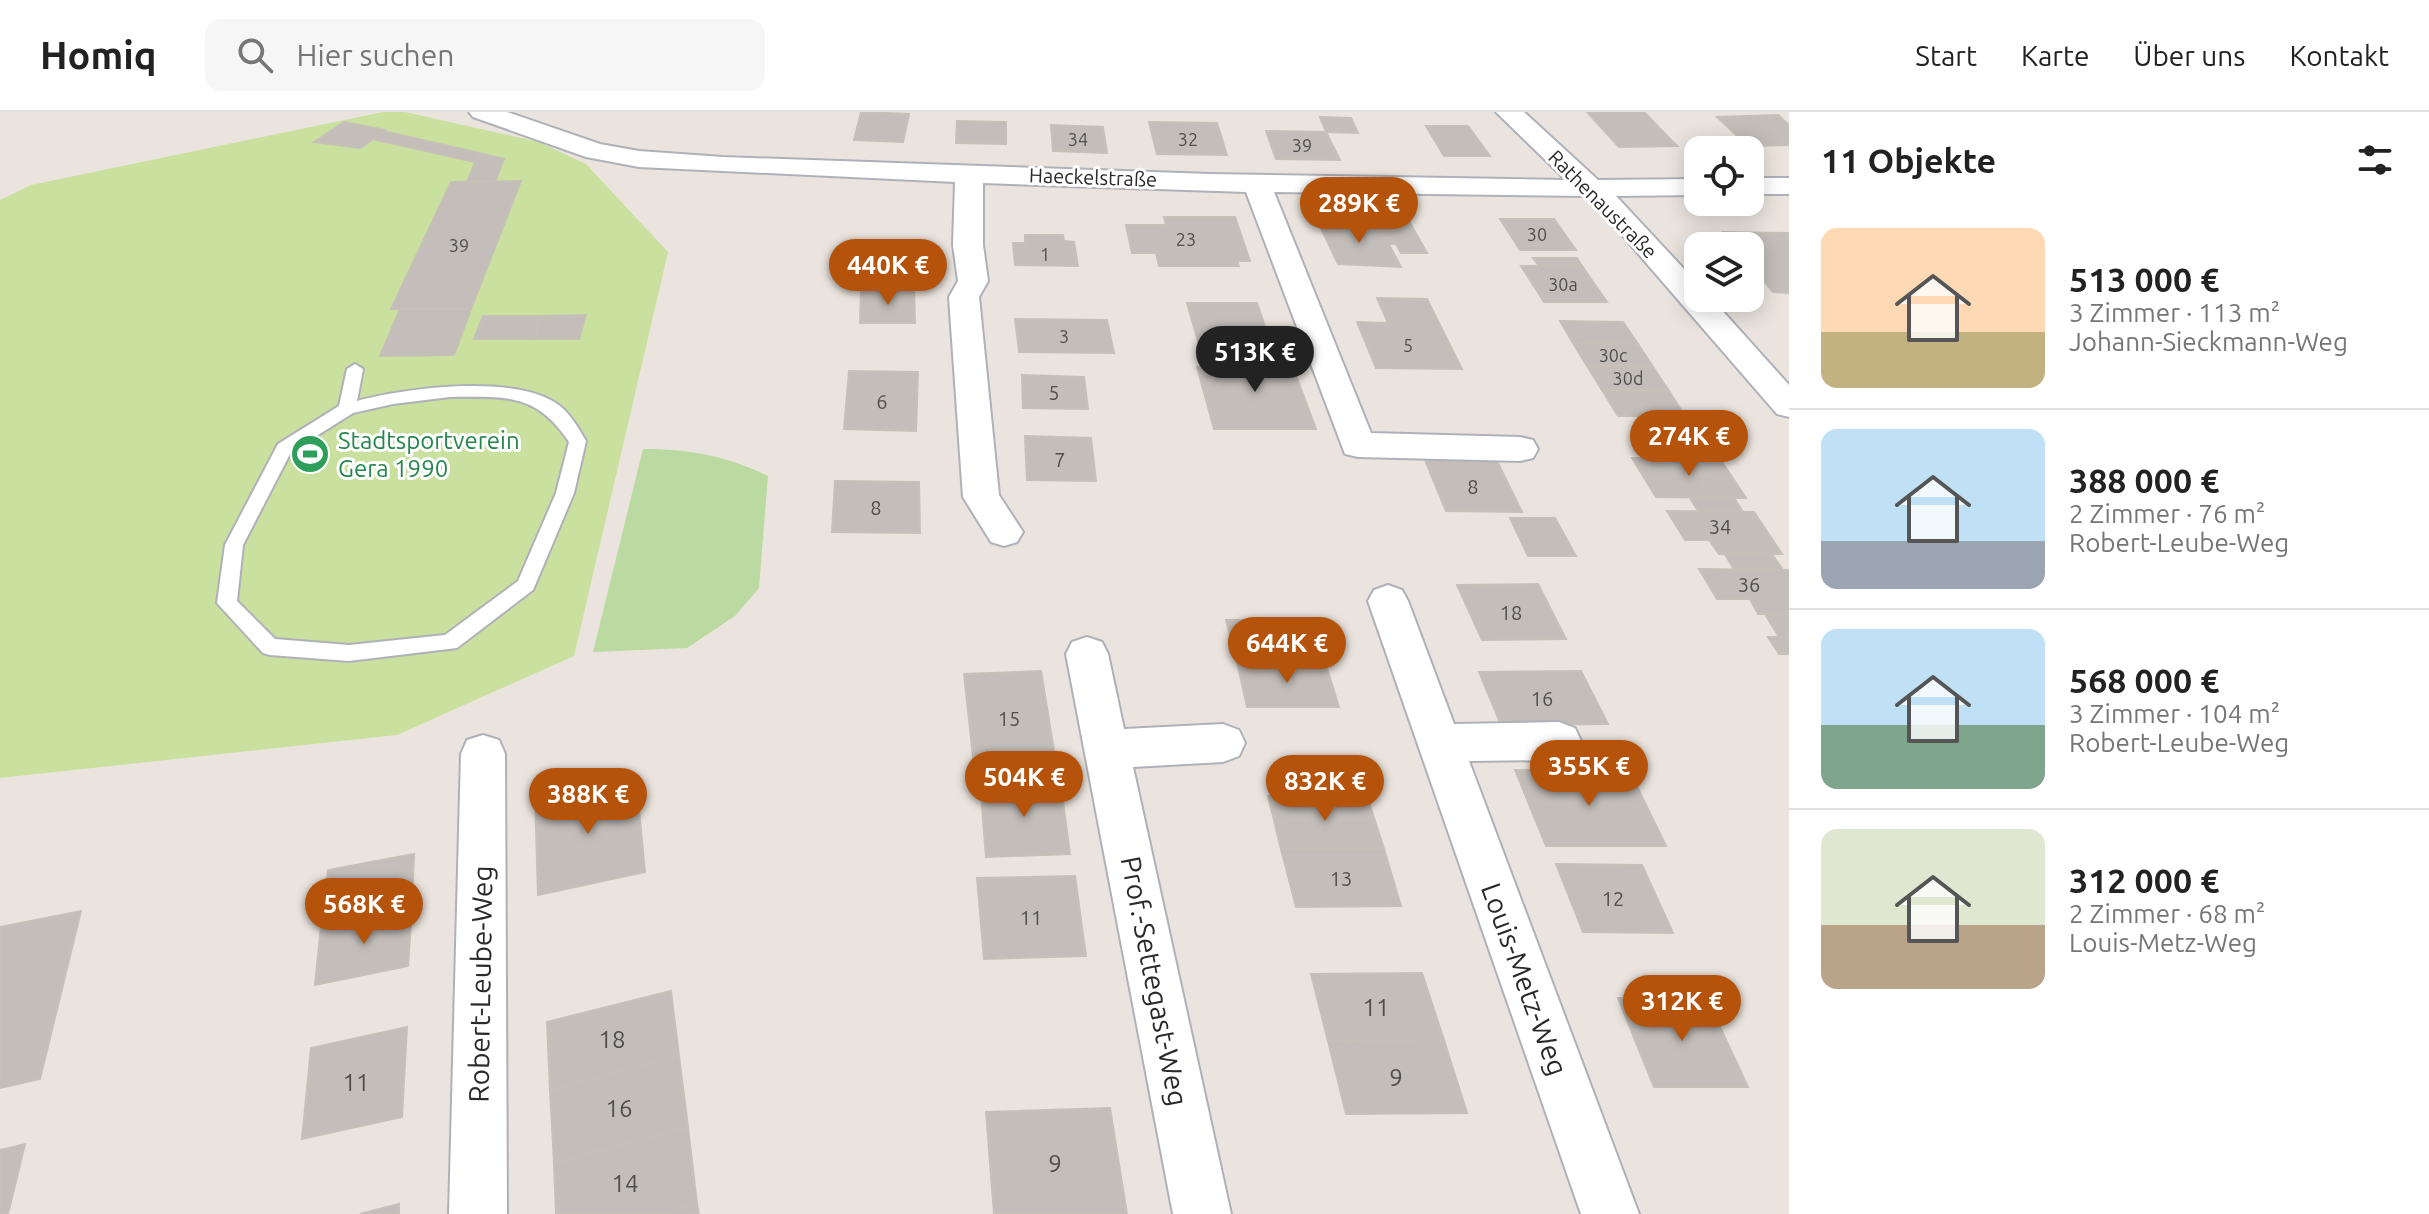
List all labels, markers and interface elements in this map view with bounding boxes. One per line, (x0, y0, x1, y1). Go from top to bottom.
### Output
search box (205, 19, 765, 91)
icon: search (233, 33, 277, 77)
text: Homiq (40, 34, 157, 76)
text: Hier suchen (297, 38, 454, 72)
text: Start (1915, 40, 1977, 71)
text: Karte (2021, 40, 2089, 71)
text: Über uns (2133, 40, 2245, 71)
text: Kontakt (2289, 40, 2389, 71)
house number: 34 (1068, 129, 1088, 149)
house number: 32 (1178, 129, 1198, 149)
house number: 39 (1292, 135, 1312, 155)
map controls (1684, 136, 1764, 312)
button: locate (1684, 136, 1764, 216)
icon: filters (2353, 138, 2397, 182)
text: 11 Objekte (1821, 141, 1996, 179)
street label: Rathenaustraße (1544, 145, 1662, 263)
street label: Haeckelstraße (1029, 163, 1157, 191)
pin: 289K € (1294, 177, 1424, 245)
text: 289K € (1318, 188, 1400, 217)
house number: 30 (1527, 224, 1547, 244)
house number: 23 (1176, 229, 1196, 249)
button: layers (1684, 232, 1764, 312)
house number: 39 (449, 235, 469, 255)
pin: 440K € (823, 239, 953, 307)
house number: 1 (1040, 244, 1050, 264)
text: 440K € (847, 250, 929, 279)
icon: home (1885, 260, 1981, 356)
text: 513 000 € (2069, 260, 2219, 298)
house number: 30a (1548, 274, 1578, 294)
text: 3 Zimmer · 113 m² (2069, 298, 2280, 327)
house number: 3 (1059, 326, 1069, 346)
pin: 513K € (1190, 326, 1320, 394)
text: Johann-Sieckmann-Weg (2069, 327, 2348, 356)
house number: 5 (1403, 335, 1413, 355)
text: 513K € (1214, 337, 1296, 366)
house number: 30c (1599, 345, 1627, 365)
house number: 30d (1613, 368, 1643, 388)
house number: 5 (1048, 381, 1060, 404)
house number: 6 (876, 390, 888, 413)
pin: 274K € (1624, 410, 1754, 478)
text: 274K € (1648, 421, 1730, 450)
place label: Stadtsportverein Gera 1990 (338, 427, 520, 482)
sports icon: Stadtsportverein Gera 1990 (289, 433, 331, 475)
house number: 7 (1054, 448, 1066, 471)
icon: home (1885, 461, 1981, 557)
text: 388 000 € (2069, 461, 2219, 499)
house number: 8 (1467, 475, 1479, 498)
house number: 8 (870, 496, 882, 519)
text: 2 Zimmer · 76 m² (2069, 499, 2265, 528)
house number: 34 (1709, 515, 1731, 538)
text: Robert-Leube-Weg (2069, 528, 2289, 557)
house number: 36 (1738, 573, 1760, 596)
house number: 18 (1500, 601, 1522, 624)
pin: 644K € (1222, 617, 1352, 685)
text: 644K € (1246, 628, 1328, 657)
icon: home (1885, 661, 1981, 757)
text: 568 000 € (2069, 661, 2219, 699)
house number: 16 (1531, 687, 1553, 710)
text: 3 Zimmer · 104 m² (2069, 699, 2280, 728)
house number: 15 (998, 707, 1020, 730)
text: Robert-Leube-Weg (2069, 728, 2289, 757)
pin: 355K € (1524, 740, 1654, 808)
pin: 504K € (959, 751, 1089, 819)
text: 355K € (1548, 751, 1630, 780)
pin: 832K € (1260, 755, 1390, 823)
text: 504K € (983, 762, 1065, 791)
text: 832K € (1284, 766, 1366, 795)
pin: 388K € (523, 768, 653, 836)
text: 388K € (547, 779, 629, 808)
street label: Prof.-Settegast-Weg (1116, 853, 1194, 1109)
icon: home (1885, 861, 1981, 957)
text: 312 000 € (2069, 861, 2219, 899)
street label: Robert-Leube-Weg (462, 865, 498, 1103)
house number: 13 (1330, 867, 1352, 890)
pin: 568K € (299, 878, 429, 946)
street label: Louis-Metz-Weg (1476, 879, 1574, 1079)
house number: 12 (1602, 887, 1624, 910)
text: 568K € (323, 889, 405, 918)
text: 2 Zimmer · 68 m² (2069, 899, 2265, 928)
house number: 11 (1020, 906, 1042, 929)
text: Louis-Metz-Weg (2069, 928, 2257, 957)
pin: 312K € (1617, 975, 1747, 1043)
text: 312K € (1641, 986, 1723, 1015)
house number: 11 (1362, 994, 1390, 1021)
house number: 18 (598, 1026, 626, 1053)
house number: 9 (1389, 1064, 1403, 1091)
house number: 11 (342, 1069, 370, 1096)
house number: 16 (605, 1095, 633, 1122)
house number: 9 (1048, 1150, 1062, 1177)
house number: 14 (611, 1170, 639, 1197)

